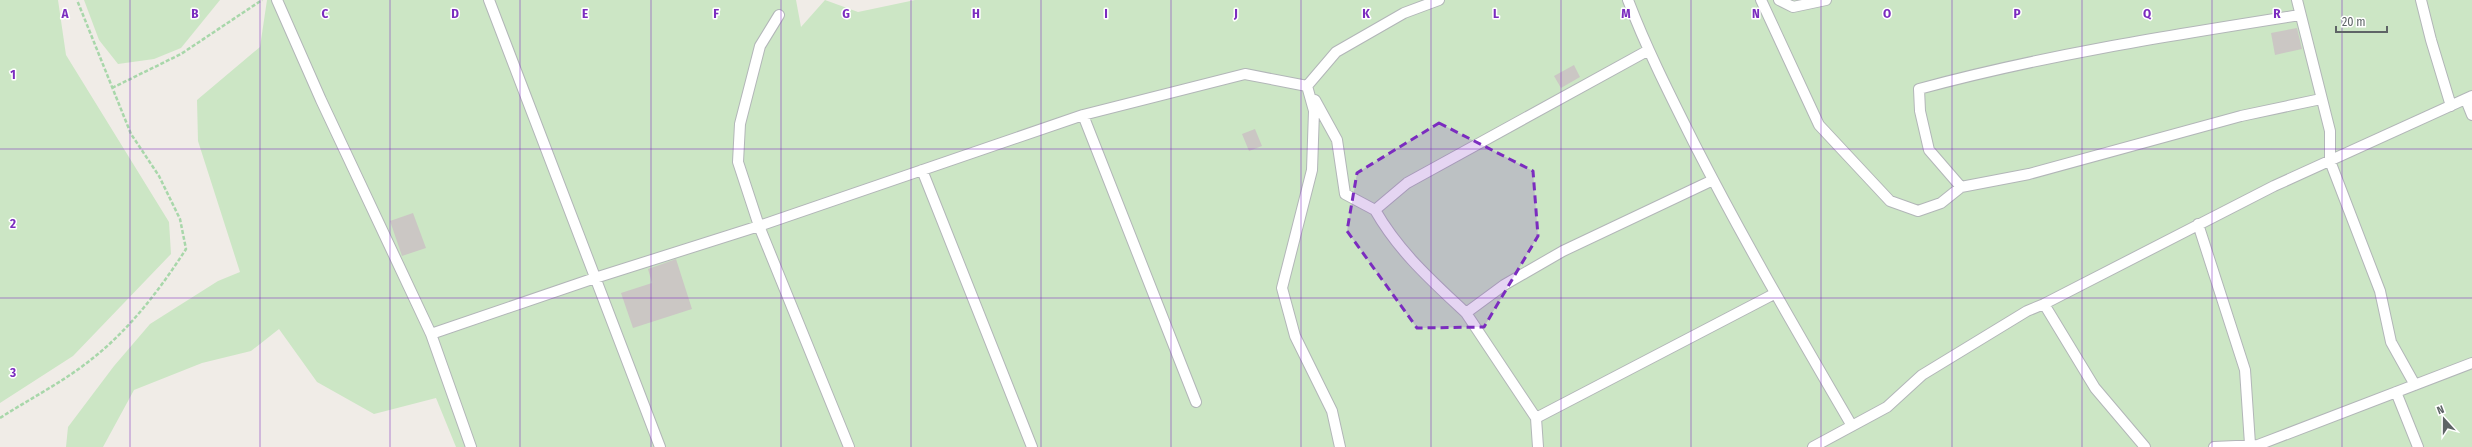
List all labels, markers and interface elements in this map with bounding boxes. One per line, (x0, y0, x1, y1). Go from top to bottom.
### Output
text: A (60, 6, 69, 21)
text: B (191, 6, 199, 21)
text: C (322, 6, 329, 21)
text: D (451, 6, 459, 21)
text: E (582, 6, 588, 21)
text: F (713, 6, 719, 21)
text: G (842, 6, 850, 21)
text: H (972, 6, 980, 21)
text: I (1104, 6, 1108, 21)
text: J (1233, 6, 1238, 21)
text: K (1362, 6, 1370, 21)
text: L (1493, 6, 1499, 21)
text: M (1621, 6, 1631, 21)
text: N (1752, 6, 1760, 21)
text: O (1883, 6, 1891, 21)
text: P (2013, 6, 2021, 21)
text: Q (2143, 6, 2152, 21)
text: R (2273, 6, 2281, 21)
scale bar (2336, 8, 2387, 34)
text: 20 m (2342, 15, 2366, 29)
text: 1 (10, 67, 16, 82)
text: 2 (9, 216, 16, 231)
text: 3 (9, 365, 16, 380)
north arrow (2424, 399, 2464, 439)
text: N (2435, 403, 2446, 417)

